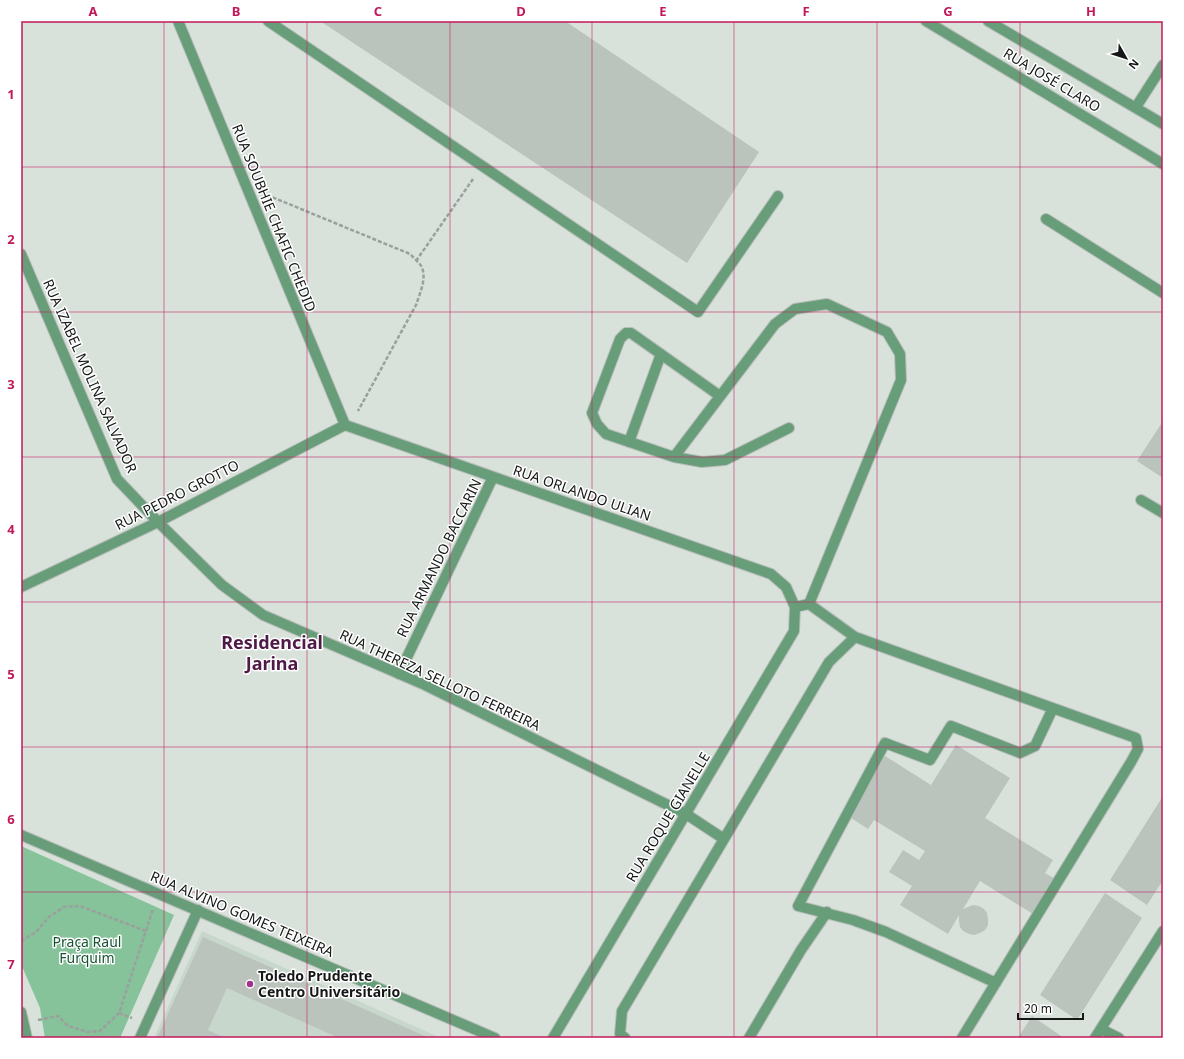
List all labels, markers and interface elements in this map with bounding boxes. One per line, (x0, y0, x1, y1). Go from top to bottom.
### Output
text: A (89, 2, 98, 20)
text: B (232, 2, 240, 20)
text: C (374, 2, 382, 20)
text: D (516, 2, 526, 20)
text: E (659, 2, 667, 20)
text: F (802, 2, 810, 20)
text: G (943, 2, 953, 20)
text: H (1086, 2, 1096, 20)
north arrow (1106, 38, 1146, 78)
street label: RUA JOSÉ CLARO (1000, 43, 1104, 116)
text: N (1126, 56, 1143, 73)
text: 1 (7, 85, 15, 103)
street label: RUA SOUBHIE CHAFIC CHEDID (228, 121, 321, 314)
text: 2 (7, 230, 15, 248)
street label: RUA IZABEL MOLINA SALVADOR (39, 276, 142, 476)
text: 3 (7, 375, 15, 393)
street label: RUA PEDRO GROTTO (111, 455, 242, 534)
street label: RUA ORLANDO ULIAN (511, 460, 654, 525)
street label: RUA ARMANDO BACCARIN (392, 475, 485, 640)
text: 4 (7, 520, 15, 538)
street label: RUA THEREZA SELLOTO FERREIRA (337, 625, 544, 735)
district label: Residencial Jarina (221, 630, 323, 675)
text: 5 (7, 665, 15, 683)
street label: RUA ROQUE GIANELLE (621, 748, 714, 885)
text: 6 (7, 810, 15, 828)
street label: RUA ALVINO GOMES TEIXEIRA (148, 866, 337, 961)
park label: Praça Raul Furquim (53, 932, 121, 967)
text: 7 (7, 955, 15, 973)
place label: Toledo Prudente Centro Universitário (258, 966, 400, 1001)
marker: Toledo Prudente Centro Universitário (245, 979, 255, 989)
scale bar (1018, 995, 1083, 1021)
text: 20 m (1024, 1000, 1052, 1017)

